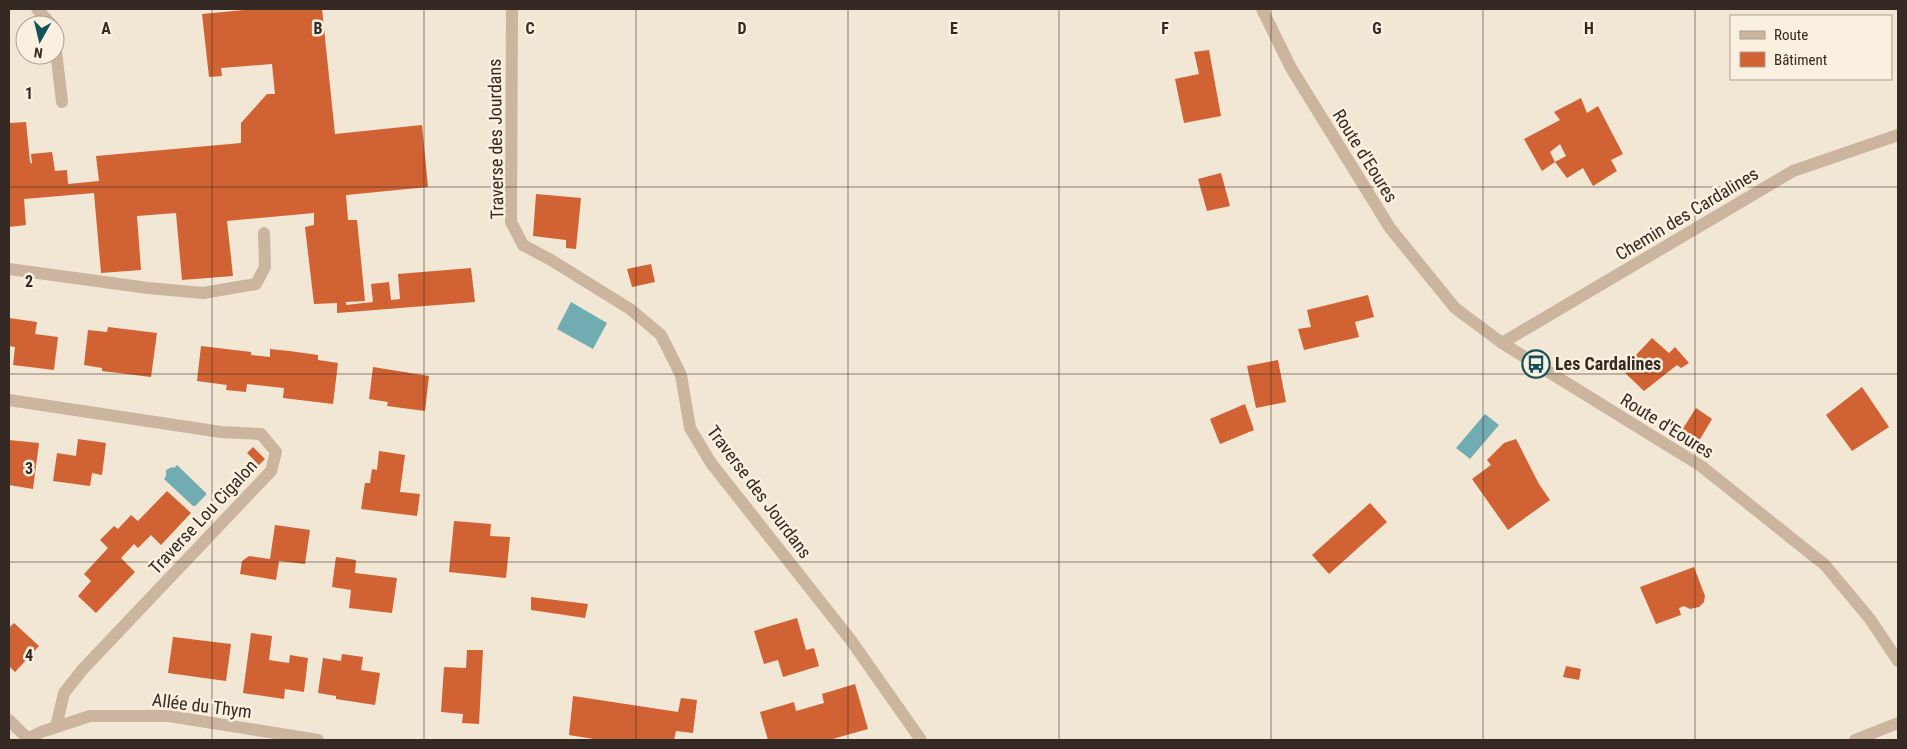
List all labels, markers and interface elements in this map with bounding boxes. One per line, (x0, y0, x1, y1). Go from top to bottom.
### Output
north arrow (15, 15, 65, 65)
legend (1730, 15, 1892, 80)
text: A (101, 19, 111, 38)
text: B (314, 19, 323, 38)
text: C (525, 19, 535, 38)
text: D (737, 19, 747, 38)
text: E (950, 19, 958, 38)
text: F (1161, 19, 1169, 38)
text: G (1372, 19, 1382, 38)
text: H (1584, 19, 1594, 38)
text: Route (1774, 26, 1808, 44)
text: N (33, 44, 44, 61)
text: Bâtiment (1774, 51, 1827, 69)
street label: Traverse des Jourdans (484, 59, 507, 219)
text: 1 (25, 84, 33, 103)
street label: Route d'Eoures (1329, 105, 1402, 206)
street label: Chemin des Cardalines (1612, 163, 1762, 265)
text: 2 (25, 272, 33, 291)
bus stop icon: Les Cardalines (1521, 349, 1551, 379)
place label: Les Cardalines (1555, 353, 1661, 374)
street label: Route d'Eoures (1617, 389, 1718, 462)
street label: Traverse des Jourdans (703, 421, 816, 562)
street label: Traverse Lou Cigalon (144, 455, 261, 578)
text: 3 (25, 459, 33, 478)
text: 4 (25, 646, 33, 665)
street label: Allée du Thym (151, 689, 253, 722)

